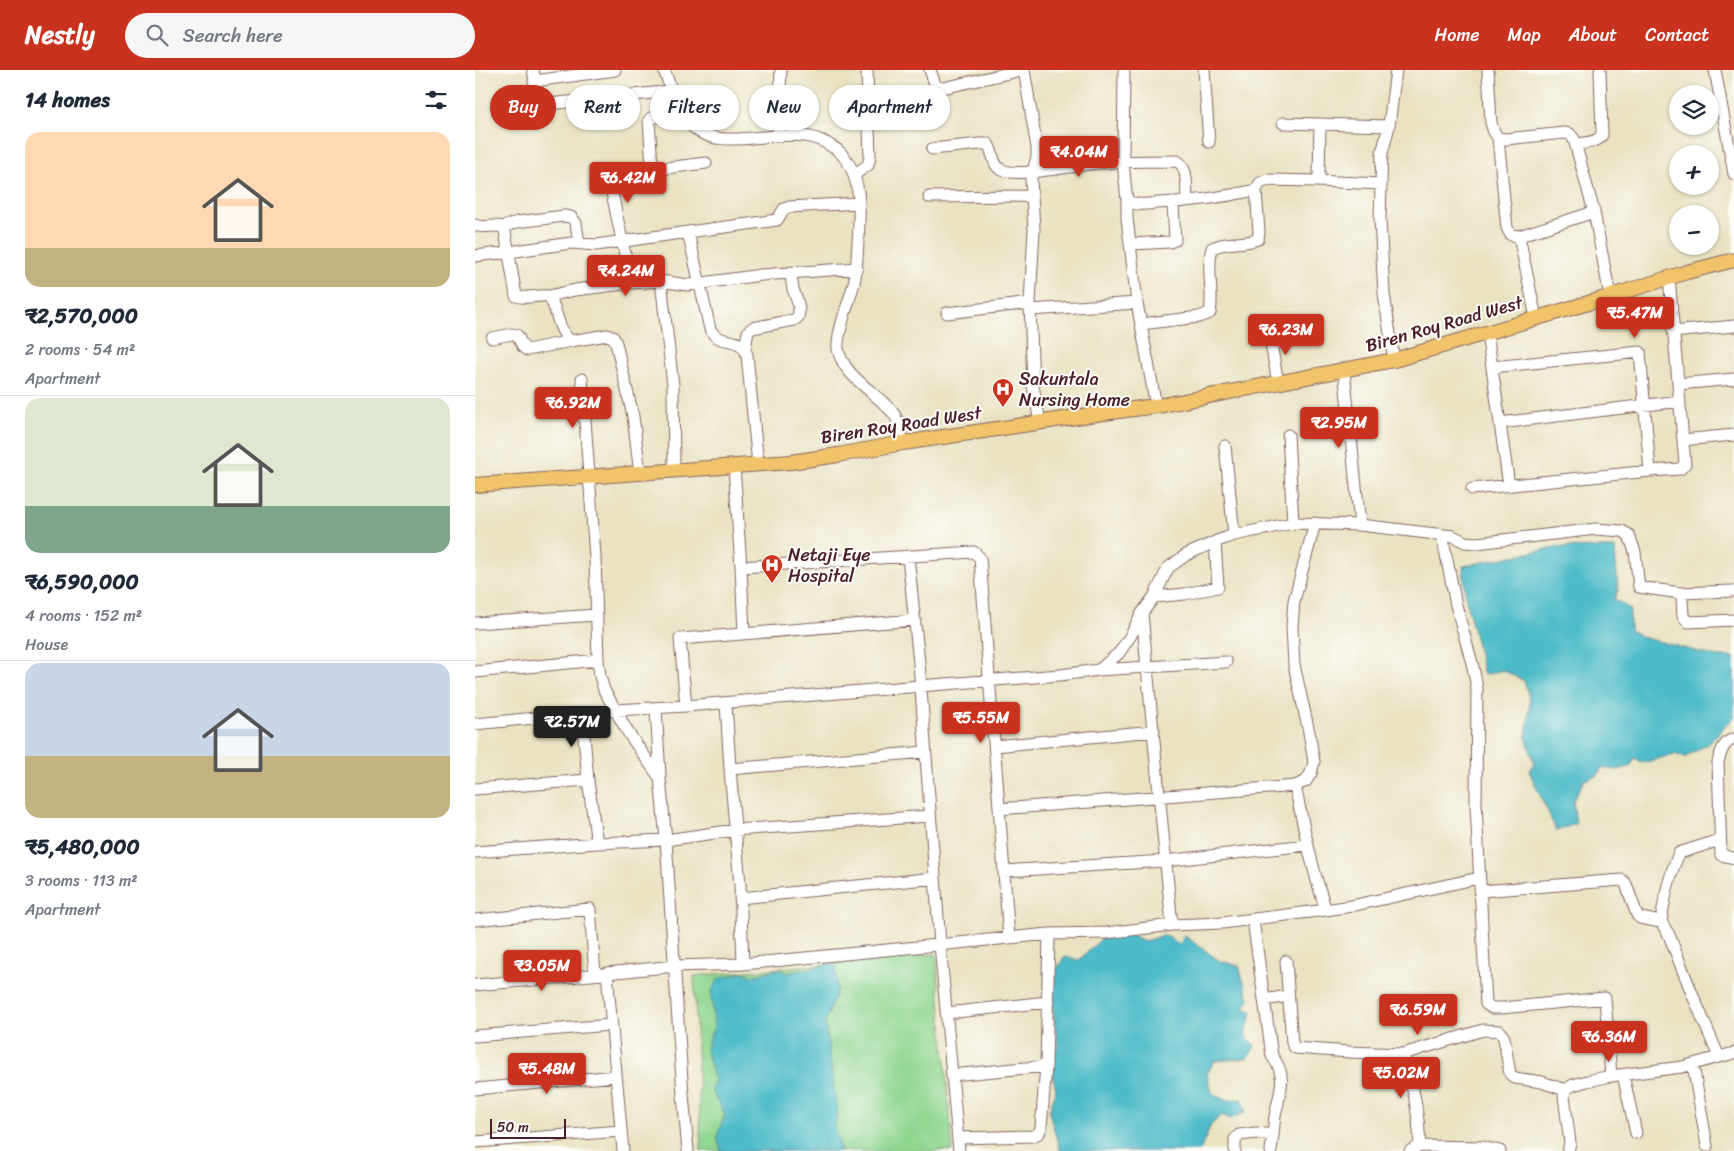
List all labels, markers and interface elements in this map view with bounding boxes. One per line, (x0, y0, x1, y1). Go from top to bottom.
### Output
search box (125, 13, 475, 58)
text: Nestly (25, 14, 95, 56)
text: Search here (183, 19, 283, 52)
text: Home (1435, 19, 1480, 51)
text: Map (1508, 19, 1541, 51)
text: About (1569, 19, 1617, 51)
text: Contact (1645, 19, 1709, 51)
icon: search (143, 21, 171, 49)
text: 14 homes (25, 81, 110, 119)
chip: Buy (490, 85, 556, 130)
chip: Rent (566, 85, 640, 130)
chip: Filters (650, 85, 739, 130)
chip: New (749, 85, 819, 130)
chip: Apartment (829, 85, 950, 130)
map controls (1669, 85, 1719, 255)
button: layers (1669, 85, 1719, 135)
icon: filters (422, 86, 450, 114)
pin: ₹4.04M (1038, 136, 1120, 178)
text: ₹4.04M (1051, 137, 1107, 166)
button: + (1669, 145, 1719, 195)
pin: ₹6.42M (587, 162, 669, 204)
text: ₹6.42M (600, 163, 656, 192)
icon: home (193, 165, 283, 255)
button: − (1669, 205, 1719, 255)
pin: ₹4.24M (585, 254, 667, 297)
text: ₹4.24M (598, 256, 654, 285)
street label: Biren Roy Road West (1362, 286, 1527, 362)
pin: ₹5.47M (1594, 296, 1676, 339)
text: ₹2,570,000 (25, 297, 138, 335)
text: ₹5.47M (1607, 298, 1663, 327)
pin: ₹6.23M (1245, 314, 1327, 356)
text: ₹6.23M (1259, 315, 1313, 344)
text: 2 rooms · 54 m² (25, 335, 135, 364)
place label: Sakuntala Nursing Home (1019, 363, 1130, 416)
text: Apartment (25, 364, 101, 393)
hospital icon: Sakuntala Nursing Home (991, 377, 1015, 408)
pin: ₹6.92M (532, 386, 614, 429)
text: ₹6.92M (546, 388, 601, 417)
street label: Biren Roy Road West (818, 396, 984, 453)
pin: ₹2.95M (1298, 406, 1380, 449)
text: ₹2.95M (1311, 408, 1367, 437)
icon: home (193, 430, 283, 520)
place label: Netaji Eye Hospital (788, 539, 871, 592)
hospital icon: Netaji Eye Hospital (760, 553, 784, 584)
text: ₹6,590,000 (25, 563, 139, 601)
text: 4 rooms · 152 m² (25, 601, 142, 630)
text: House (25, 630, 68, 659)
icon: home (193, 695, 283, 785)
pin: ₹5.55M (940, 702, 1022, 744)
text: ₹5.55M (953, 703, 1009, 732)
pin: ₹2.57M (531, 706, 613, 748)
text: ₹2.57M (545, 707, 600, 736)
text: ₹5,480,000 (25, 828, 140, 866)
text: 3 rooms · 113 m² (25, 866, 137, 895)
text: Apartment (25, 895, 101, 924)
pin: ₹3.05M (501, 950, 583, 992)
text: ₹3.05M (514, 951, 570, 980)
pin: ₹6.59M (1377, 994, 1459, 1036)
text: ₹6.59M (1390, 995, 1446, 1024)
pin: ₹6.36M (1568, 1020, 1650, 1063)
text: ₹6.36M (1582, 1022, 1636, 1051)
pin: ₹5.48M (506, 1052, 588, 1095)
text: ₹5.48M (519, 1054, 575, 1083)
pin: ₹5.02M (1360, 1056, 1442, 1099)
text: ₹5.02M (1373, 1058, 1429, 1087)
text: 50 m (497, 1115, 529, 1140)
scale bar (490, 1116, 566, 1139)

